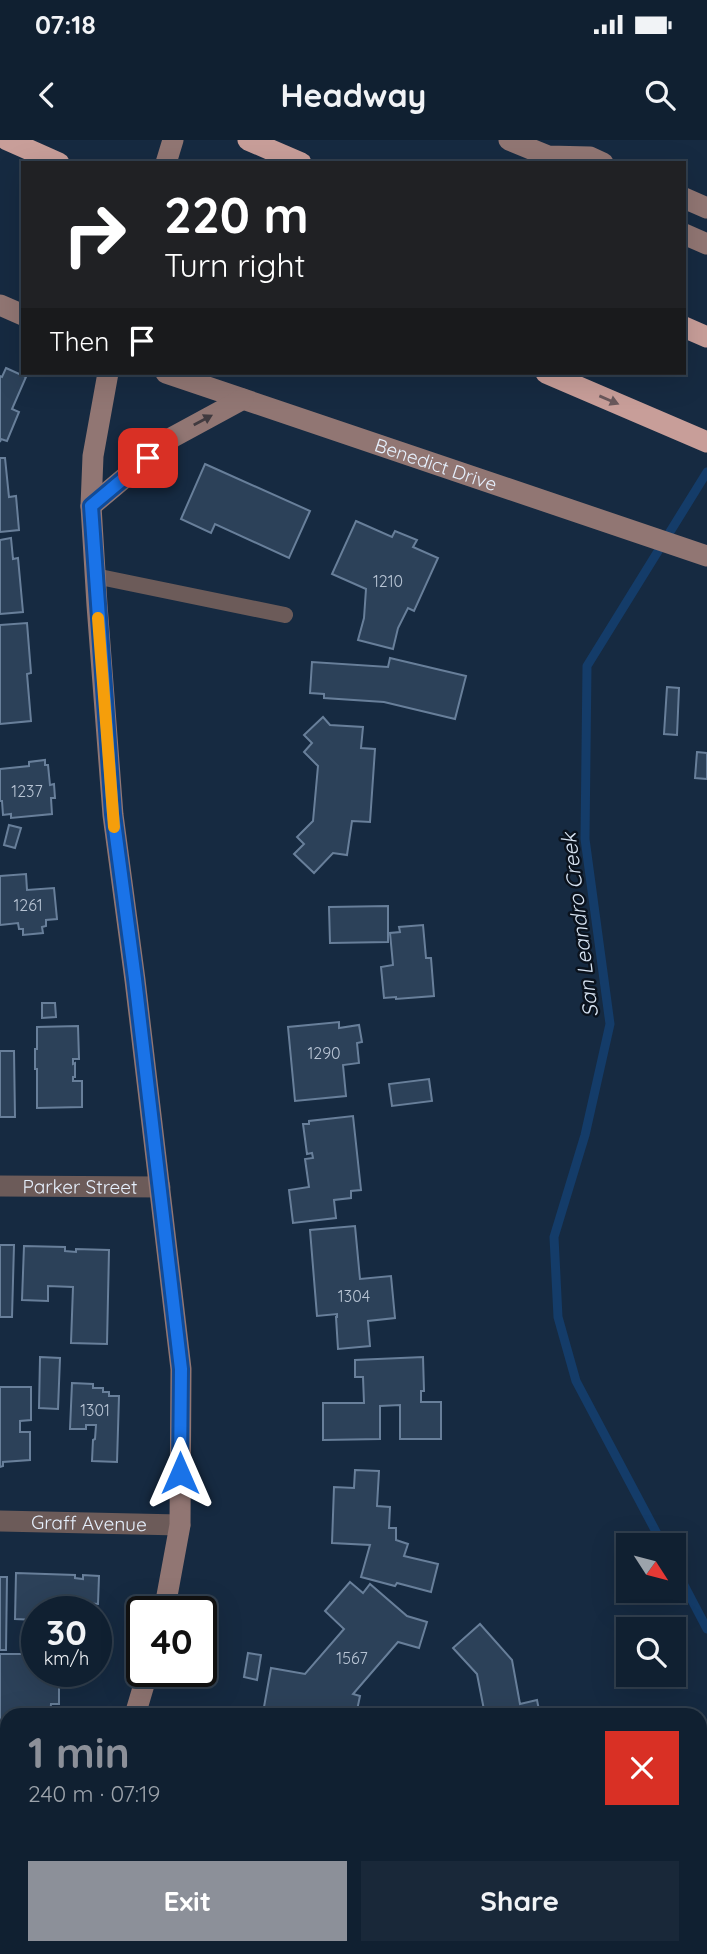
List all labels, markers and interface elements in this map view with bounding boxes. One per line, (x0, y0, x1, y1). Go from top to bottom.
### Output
text: 07:18 (35, 8, 96, 41)
text: Headway (281, 75, 426, 115)
icon: back (28, 76, 66, 114)
icon: search (641, 76, 679, 114)
text: 220 m (164, 184, 309, 245)
icon: right (49, 189, 140, 280)
text: Turn right (164, 245, 305, 285)
icon: arrive (123, 322, 161, 360)
text: Then (49, 325, 109, 358)
one-way arrow (599, 394, 620, 405)
one-way arrow (193, 415, 213, 426)
pin (118, 428, 178, 488)
street label: Benedict Drive (372, 432, 500, 496)
icon: arrive (129, 439, 167, 477)
house number: 1210 (373, 571, 403, 591)
house number: 1237 (11, 781, 43, 801)
water label: San Leandro Creek (555, 830, 603, 1019)
house number: 1261 (13, 895, 43, 915)
house number: 1290 (307, 1043, 341, 1063)
street label: Parker Street (22, 1174, 138, 1199)
house number: 1304 (338, 1286, 370, 1306)
house number: 1301 (80, 1400, 110, 1420)
position arrow (143, 1436, 217, 1510)
street label: Graff Avenue (31, 1510, 147, 1536)
north arrow (616, 1533, 686, 1603)
map controls (616, 1533, 686, 1687)
speed limit sign: 40 (126, 1596, 217, 1687)
text: 30 (46, 1610, 87, 1654)
button: search (616, 1617, 686, 1687)
text: km/h (44, 1647, 89, 1670)
house number: 1567 (336, 1648, 368, 1668)
text: 1 min (28, 1726, 130, 1779)
button: close (605, 1731, 679, 1805)
text: 240 m · 07:19 (28, 1779, 160, 1808)
button: Exit (28, 1861, 347, 1941)
button: Share (361, 1861, 679, 1941)

